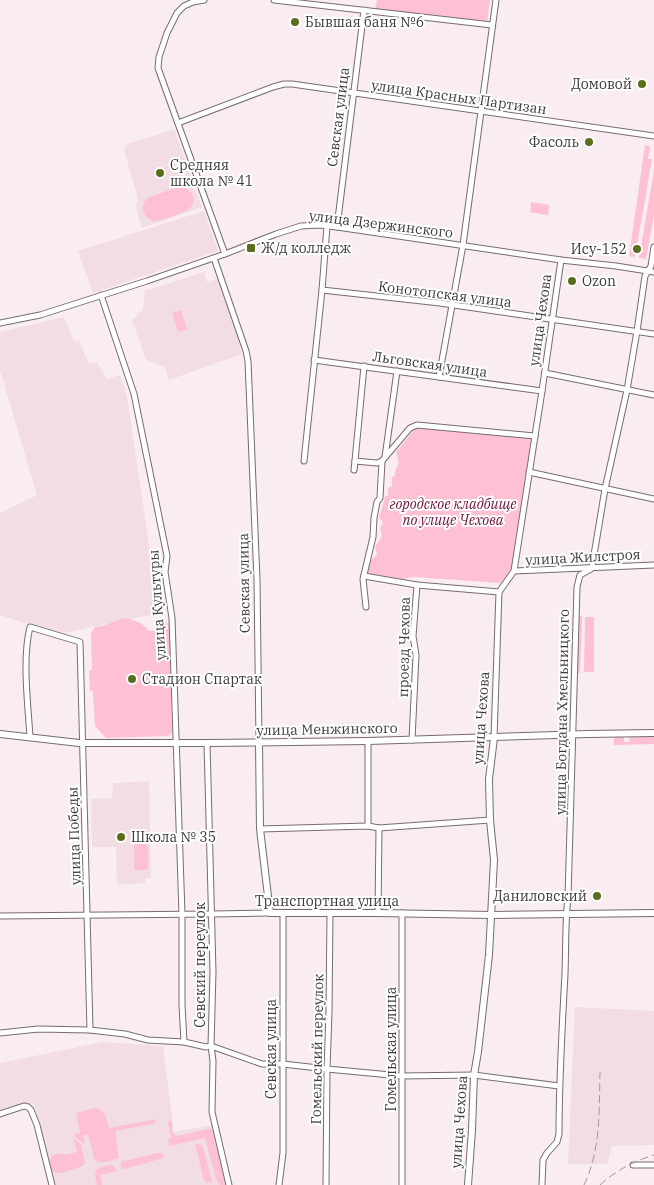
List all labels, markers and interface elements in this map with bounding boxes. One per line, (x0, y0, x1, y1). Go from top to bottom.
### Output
place label: Бывшая баня №6 (305, 13, 424, 31)
marker: Бывшая баня №6 (289, 16, 301, 28)
street label: Севская улица (323, 66, 353, 168)
place label: Домовой (571, 75, 632, 93)
street label: улица Красных Партизан (370, 76, 548, 118)
marker: Домовой (636, 78, 648, 90)
place label: Фасоль (529, 133, 579, 151)
marker: Фасоль (583, 136, 595, 148)
place label: Средняя школа № 41 (170, 156, 253, 190)
marker: Средняя школа № 41 (154, 167, 166, 179)
street label: улица Дзержинского (308, 206, 454, 242)
place label: Ж/д колледж (261, 239, 351, 257)
place label: Ису-152 (571, 240, 627, 258)
marker: Ж/д колледж (245, 242, 257, 254)
marker: Ису-152 (631, 243, 643, 255)
street label: улица Чехова (525, 272, 555, 367)
place label: Ozon (582, 272, 616, 290)
marker: Ozon (566, 275, 578, 287)
street label: Конотопская улица (377, 277, 513, 311)
street label: Льговская улица (372, 347, 489, 381)
park label: городское кладбище по улице Чехова (389, 495, 517, 529)
street label: Севская улица (234, 532, 254, 633)
street label: улица Жилстроя (525, 545, 641, 569)
street label: улица Культуры (144, 549, 170, 661)
street label: проезд Чехова (394, 596, 414, 697)
street label: улица Богдана Хмельницкого (551, 609, 573, 815)
place label: Стадион Спартак (142, 670, 262, 688)
street label: улица Чехова (469, 671, 493, 765)
marker: Стадион Спартак (126, 673, 138, 685)
street label: улица Менжинского (256, 719, 398, 739)
street label: улица Победы (63, 786, 85, 886)
place label: Школа № 35 (131, 828, 216, 846)
marker: Школа № 35 (115, 831, 127, 843)
place label: Даниловский (493, 887, 587, 905)
marker: Даниловский (591, 890, 603, 902)
street label: Транспортная улица (255, 892, 400, 910)
street label: Севский переулок (191, 902, 209, 1028)
street label: Гомельский переулок (307, 974, 327, 1124)
street label: Гомельская улица (382, 986, 400, 1112)
street label: Севская улица (262, 999, 280, 1099)
street label: улица Чехова (447, 1075, 471, 1169)

